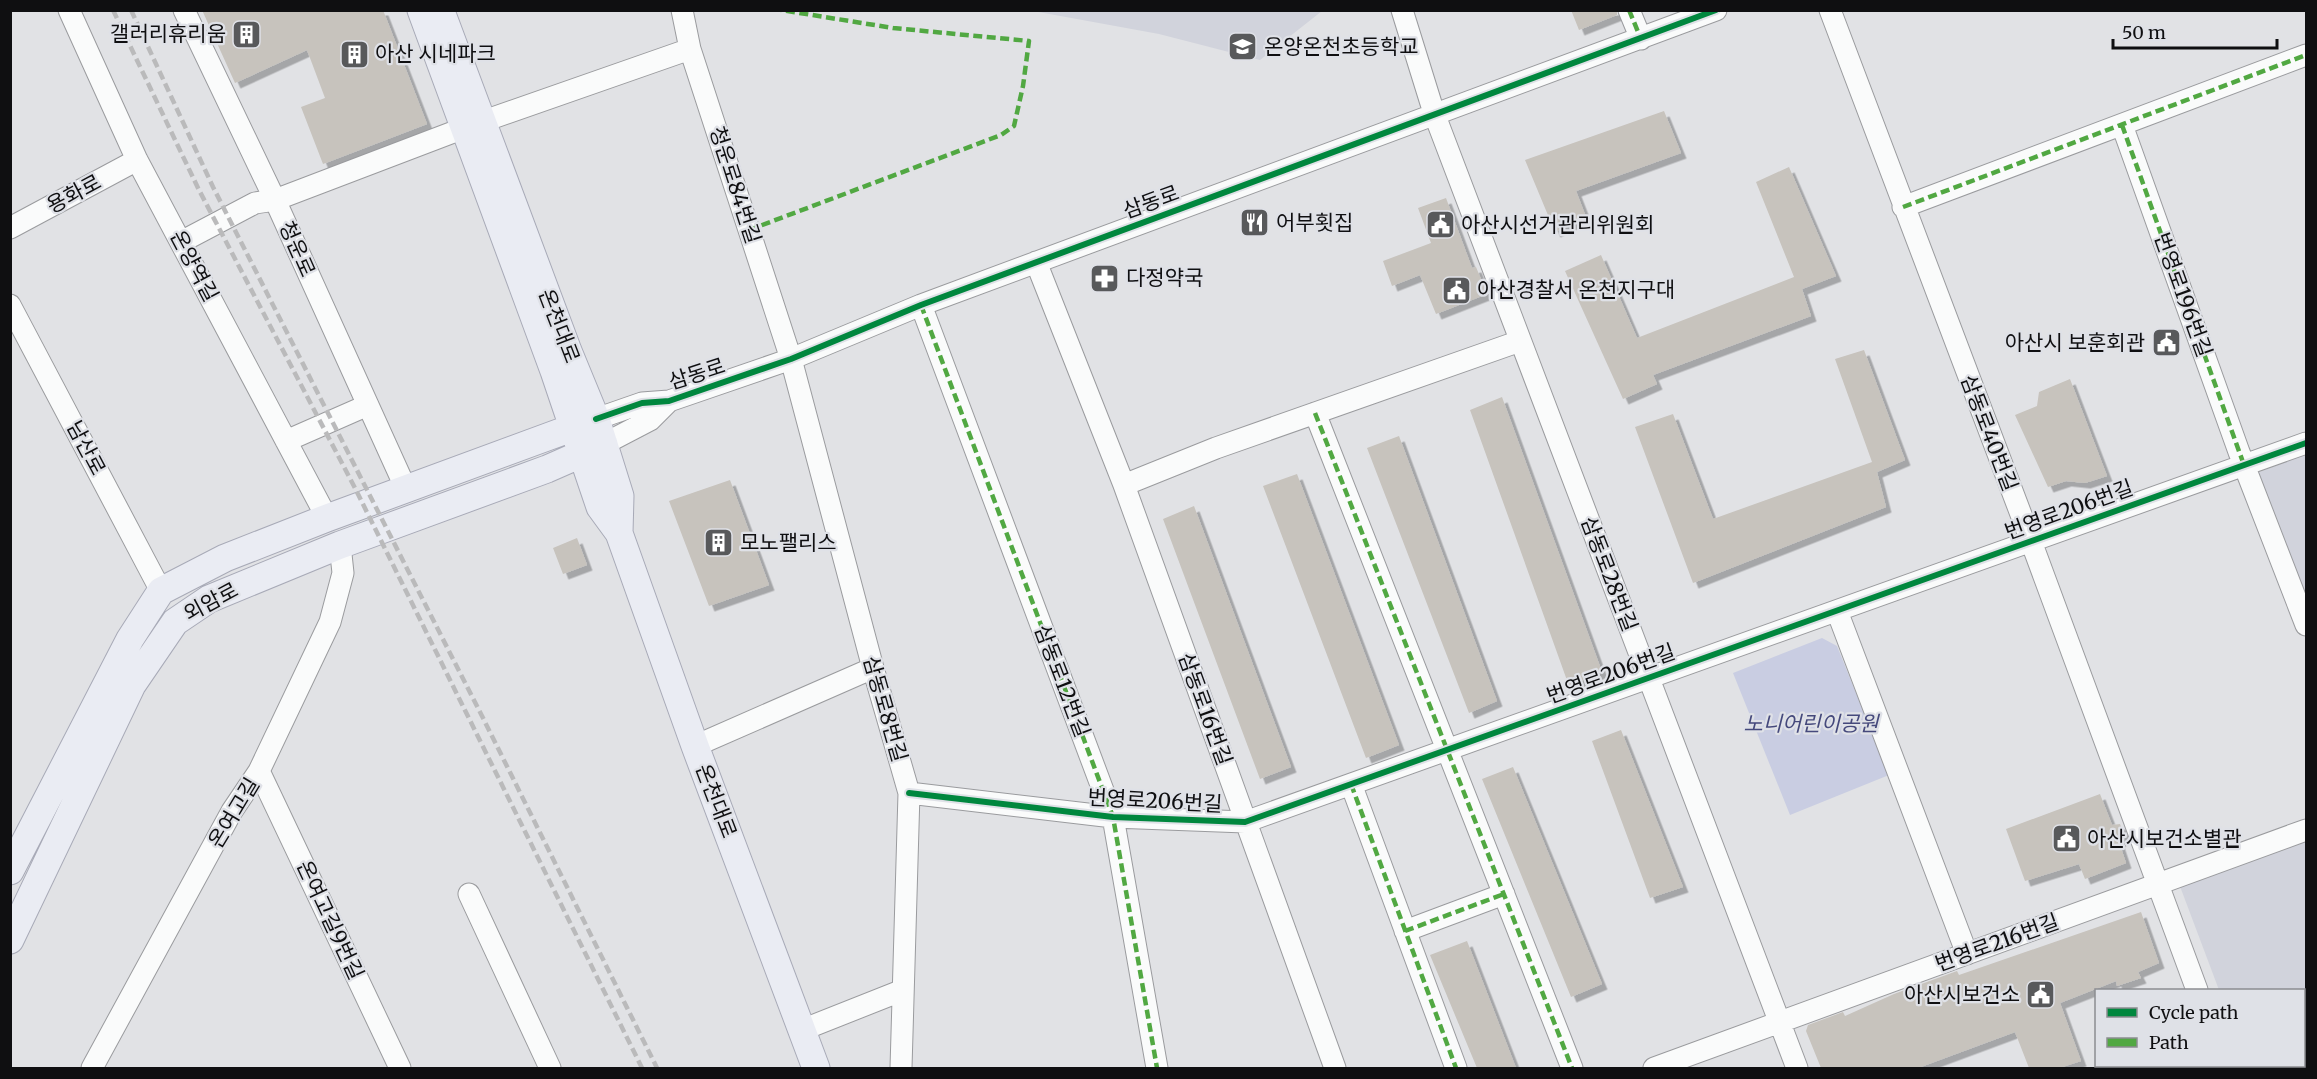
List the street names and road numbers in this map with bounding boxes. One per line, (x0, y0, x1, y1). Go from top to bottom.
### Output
street label: 청운로84번길 (704, 123, 767, 247)
street label: 용화로 (42, 168, 106, 219)
street label: 삼동로 (1119, 179, 1183, 224)
street label: 청운로 (273, 217, 322, 281)
street label: 온양역길 (164, 225, 225, 306)
street label: 번영로196번길 (2148, 229, 2218, 361)
street label: 온천대로 (533, 285, 586, 367)
street label: 삼동로 (665, 352, 729, 395)
street label: 삼동로40번길 (1955, 371, 2024, 495)
street label: 남산로 (61, 416, 112, 480)
street label: 번영로206번길 (2001, 474, 2137, 545)
street label: 삼동로28번길 (1575, 512, 1644, 635)
street label: 외암로 (179, 576, 243, 627)
street label: 삼동로12번길 (1029, 621, 1096, 741)
street label: 번영로206번길 (1543, 638, 1679, 709)
street label: 삼동로16번길 (1173, 649, 1238, 769)
street label: 삼동로8번길 (857, 653, 913, 765)
street label: 온천대로 (690, 760, 743, 842)
street label: 온여고길 (202, 773, 265, 853)
street label: 번영로206번길 (1087, 783, 1223, 818)
street label: 온여고길9번길 (291, 856, 370, 984)
street label: 번영로216번길 (1931, 908, 2062, 977)

